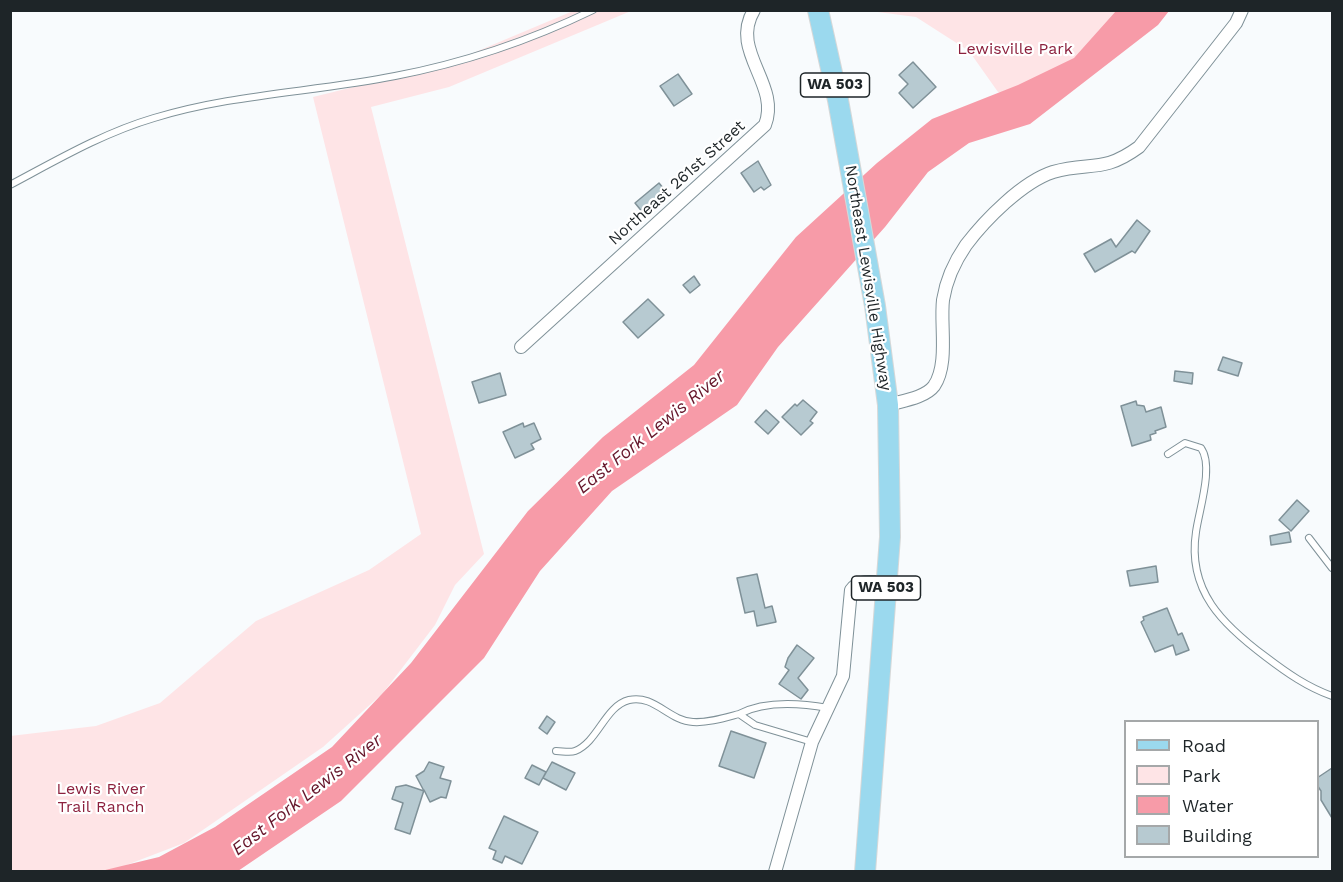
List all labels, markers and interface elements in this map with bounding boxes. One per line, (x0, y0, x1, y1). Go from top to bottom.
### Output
park label: Lewisville Park (957, 39, 1073, 59)
road number: WA 503 (800, 73, 870, 97)
street label: Northeast 261st Street (605, 117, 749, 249)
street label: Northeast Lewisville Highway (841, 164, 895, 392)
water label: East Fork Lewis River (572, 366, 730, 498)
road number: WA 503 (852, 576, 920, 600)
legend (1124, 720, 1319, 858)
water label: East Fork Lewis River (228, 730, 386, 860)
text: Road (1182, 735, 1226, 756)
text: Park (1182, 765, 1221, 786)
park label: Lewis River Trail Ranch (57, 779, 145, 817)
text: Water (1182, 795, 1234, 816)
text: Building (1182, 825, 1252, 846)

